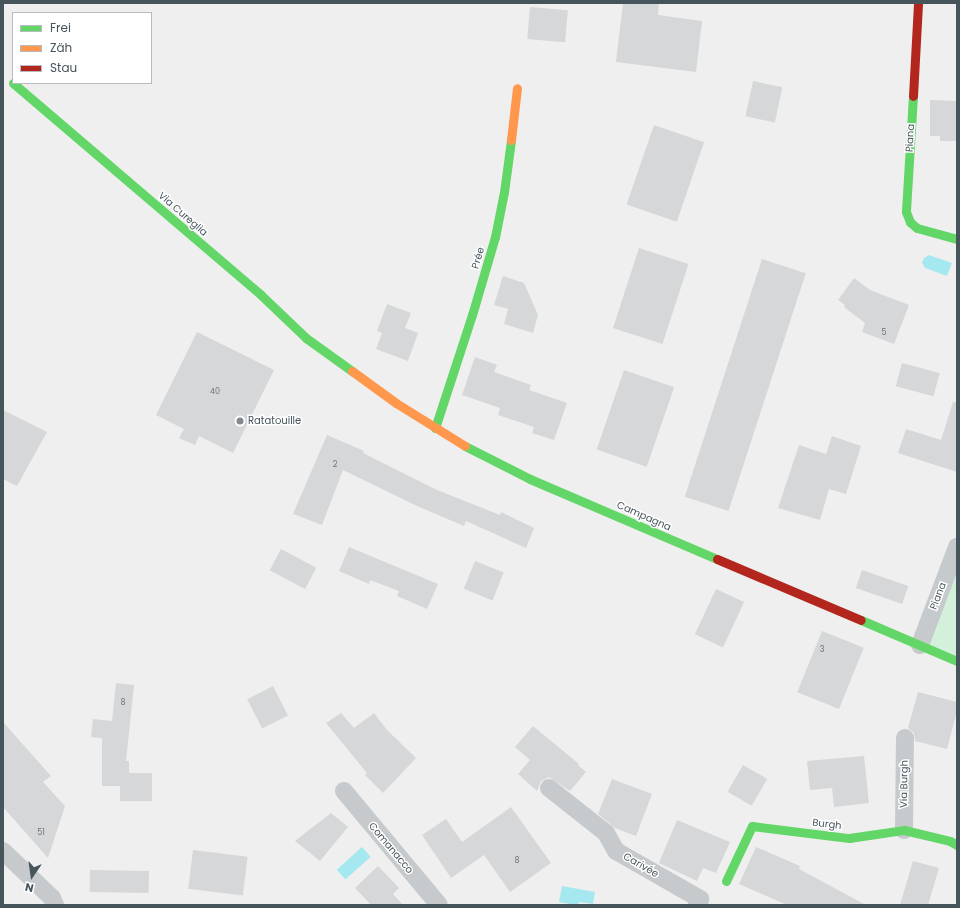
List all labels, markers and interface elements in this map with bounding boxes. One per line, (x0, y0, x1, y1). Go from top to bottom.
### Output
legend (12, 12, 152, 84)
text: Frei (50, 19, 71, 36)
text: Zäh (50, 39, 72, 56)
text: Stau (50, 59, 77, 76)
street label: Piana (903, 124, 917, 152)
street label: Via Cureglia (156, 189, 210, 239)
street label: Prée (469, 246, 487, 270)
house number: 5 (881, 328, 887, 338)
house number: 40 (210, 387, 220, 397)
place label: Ratatouille (248, 415, 301, 427)
marker: Ratatouille (235, 416, 245, 426)
house number: 2 (333, 460, 337, 470)
street label: Campagna (615, 499, 673, 533)
street label: Piana (927, 581, 949, 611)
house number: 3 (820, 645, 824, 655)
house number: 8 (120, 698, 126, 708)
street label: Via Burgh (898, 760, 910, 808)
street label: Burgh (812, 816, 842, 832)
street label: Comanacco (366, 820, 416, 876)
house number: 51 (37, 828, 45, 838)
street label: Carivée (621, 850, 661, 880)
north arrow (12, 856, 52, 896)
house number: 8 (514, 856, 520, 866)
text: N (23, 879, 35, 896)

